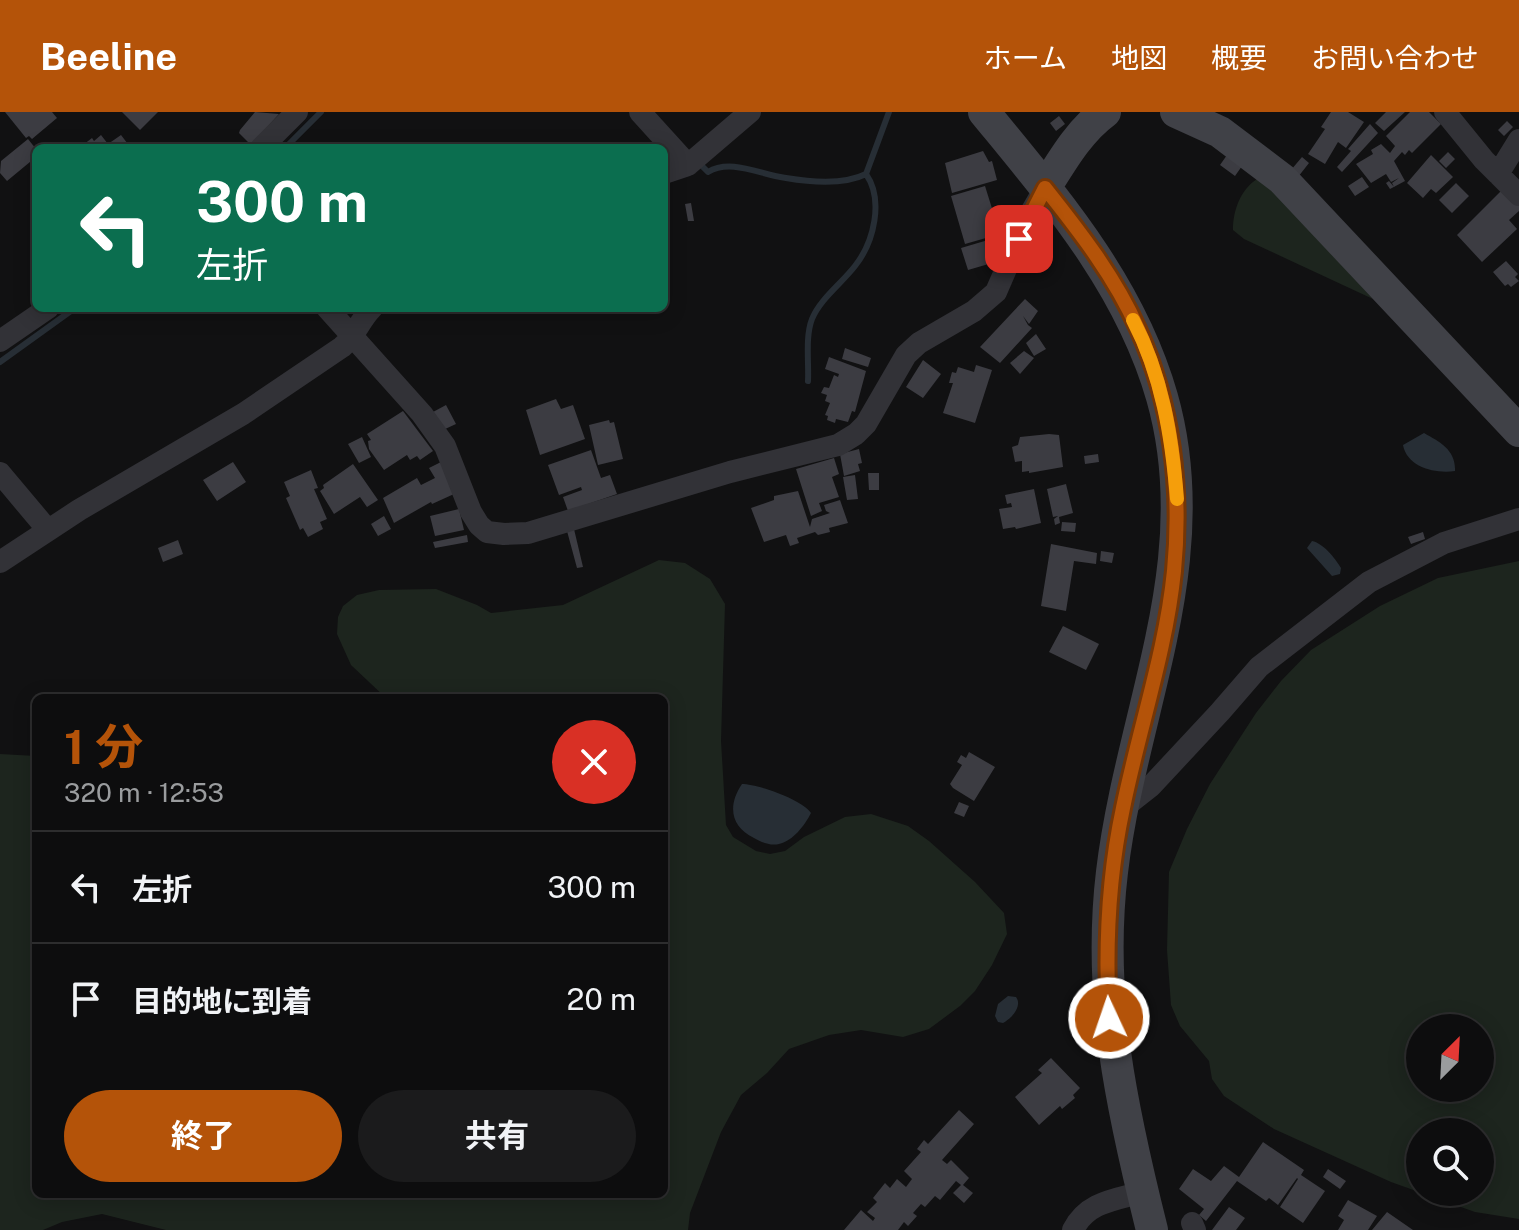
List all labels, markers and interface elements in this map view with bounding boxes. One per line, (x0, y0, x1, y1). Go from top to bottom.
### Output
text: Beeline (40, 34, 177, 79)
text: ホーム (984, 41, 1067, 74)
text: 地図 (1111, 41, 1167, 74)
text: 概要 (1211, 41, 1267, 74)
text: お問い合わせ (1311, 41, 1479, 74)
text: 300 m (196, 169, 368, 235)
icon: left (64, 176, 168, 280)
pin (985, 205, 1053, 273)
icon: arrive (997, 217, 1041, 261)
text: 左折 (196, 244, 268, 286)
text: 1 分 (64, 718, 143, 775)
button: close (552, 720, 636, 804)
text: 320 m · 12:53 (64, 777, 224, 808)
icon: left (64, 865, 108, 909)
text: 300 m (548, 869, 636, 905)
text: 左折 (132, 871, 192, 907)
position arrow (1067, 976, 1151, 1060)
icon: arrive (64, 977, 108, 1021)
text: 20 m (567, 981, 636, 1017)
text: 目的地に到着 (132, 983, 312, 1019)
north arrow (1406, 1014, 1494, 1102)
map controls (1406, 1014, 1494, 1206)
button: 終了 (64, 1090, 342, 1182)
button: 共有 (358, 1090, 636, 1182)
button: search (1406, 1118, 1494, 1206)

